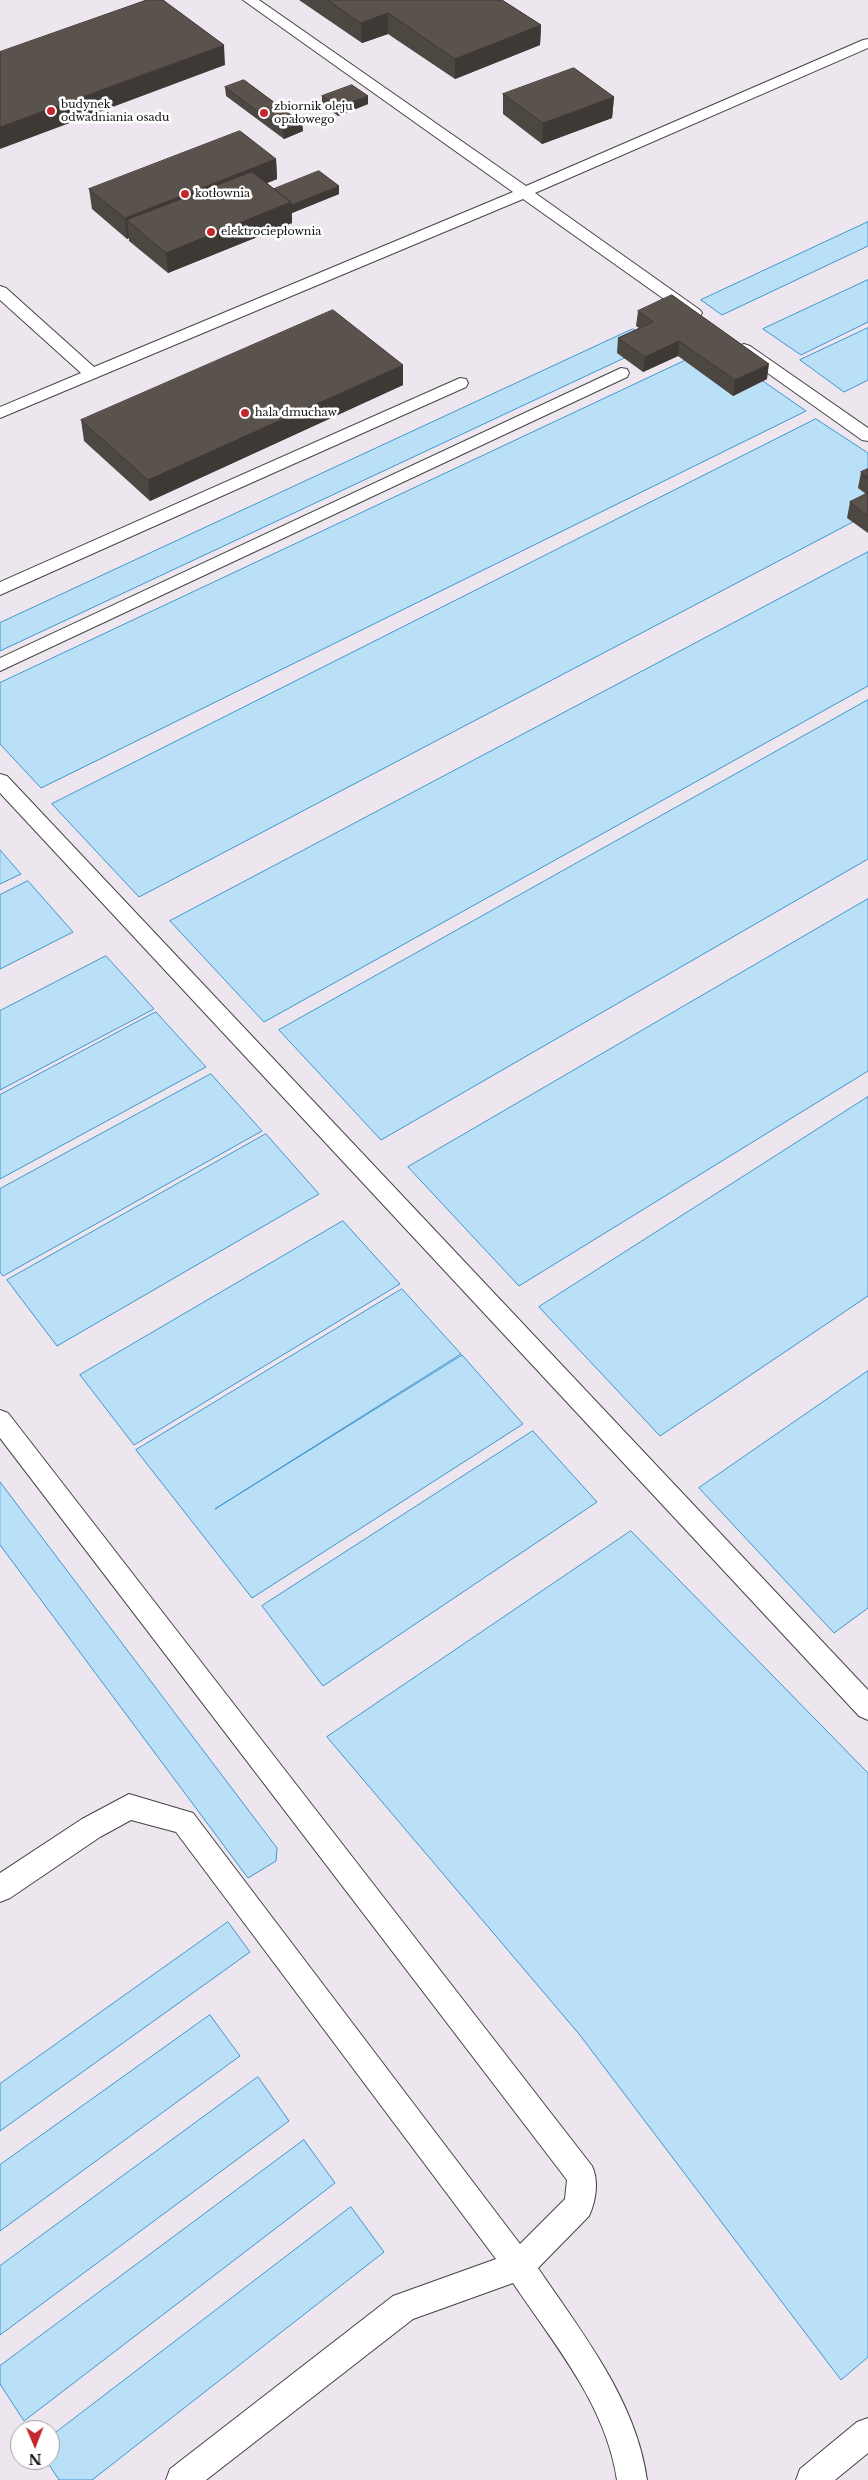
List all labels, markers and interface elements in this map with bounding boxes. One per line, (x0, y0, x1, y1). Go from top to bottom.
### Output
place label: budynek odwadniania osadu (61, 98, 169, 124)
place label: zbiornik oleju opałowego (274, 100, 353, 126)
marker: budynek odwadniania osadu (45, 105, 57, 117)
marker: zbiornik oleju opałowego (258, 107, 270, 119)
place label: kotłownia (195, 187, 250, 201)
marker: kotłownia (179, 188, 191, 200)
place label: elektrociepłownia (221, 225, 321, 239)
marker: elektrociepłownia (205, 226, 217, 238)
place label: hala dmuchaw (255, 406, 337, 420)
marker: hala dmuchaw (239, 407, 251, 419)
north arrow (10, 2420, 60, 2470)
text: N (29, 2450, 42, 2468)

